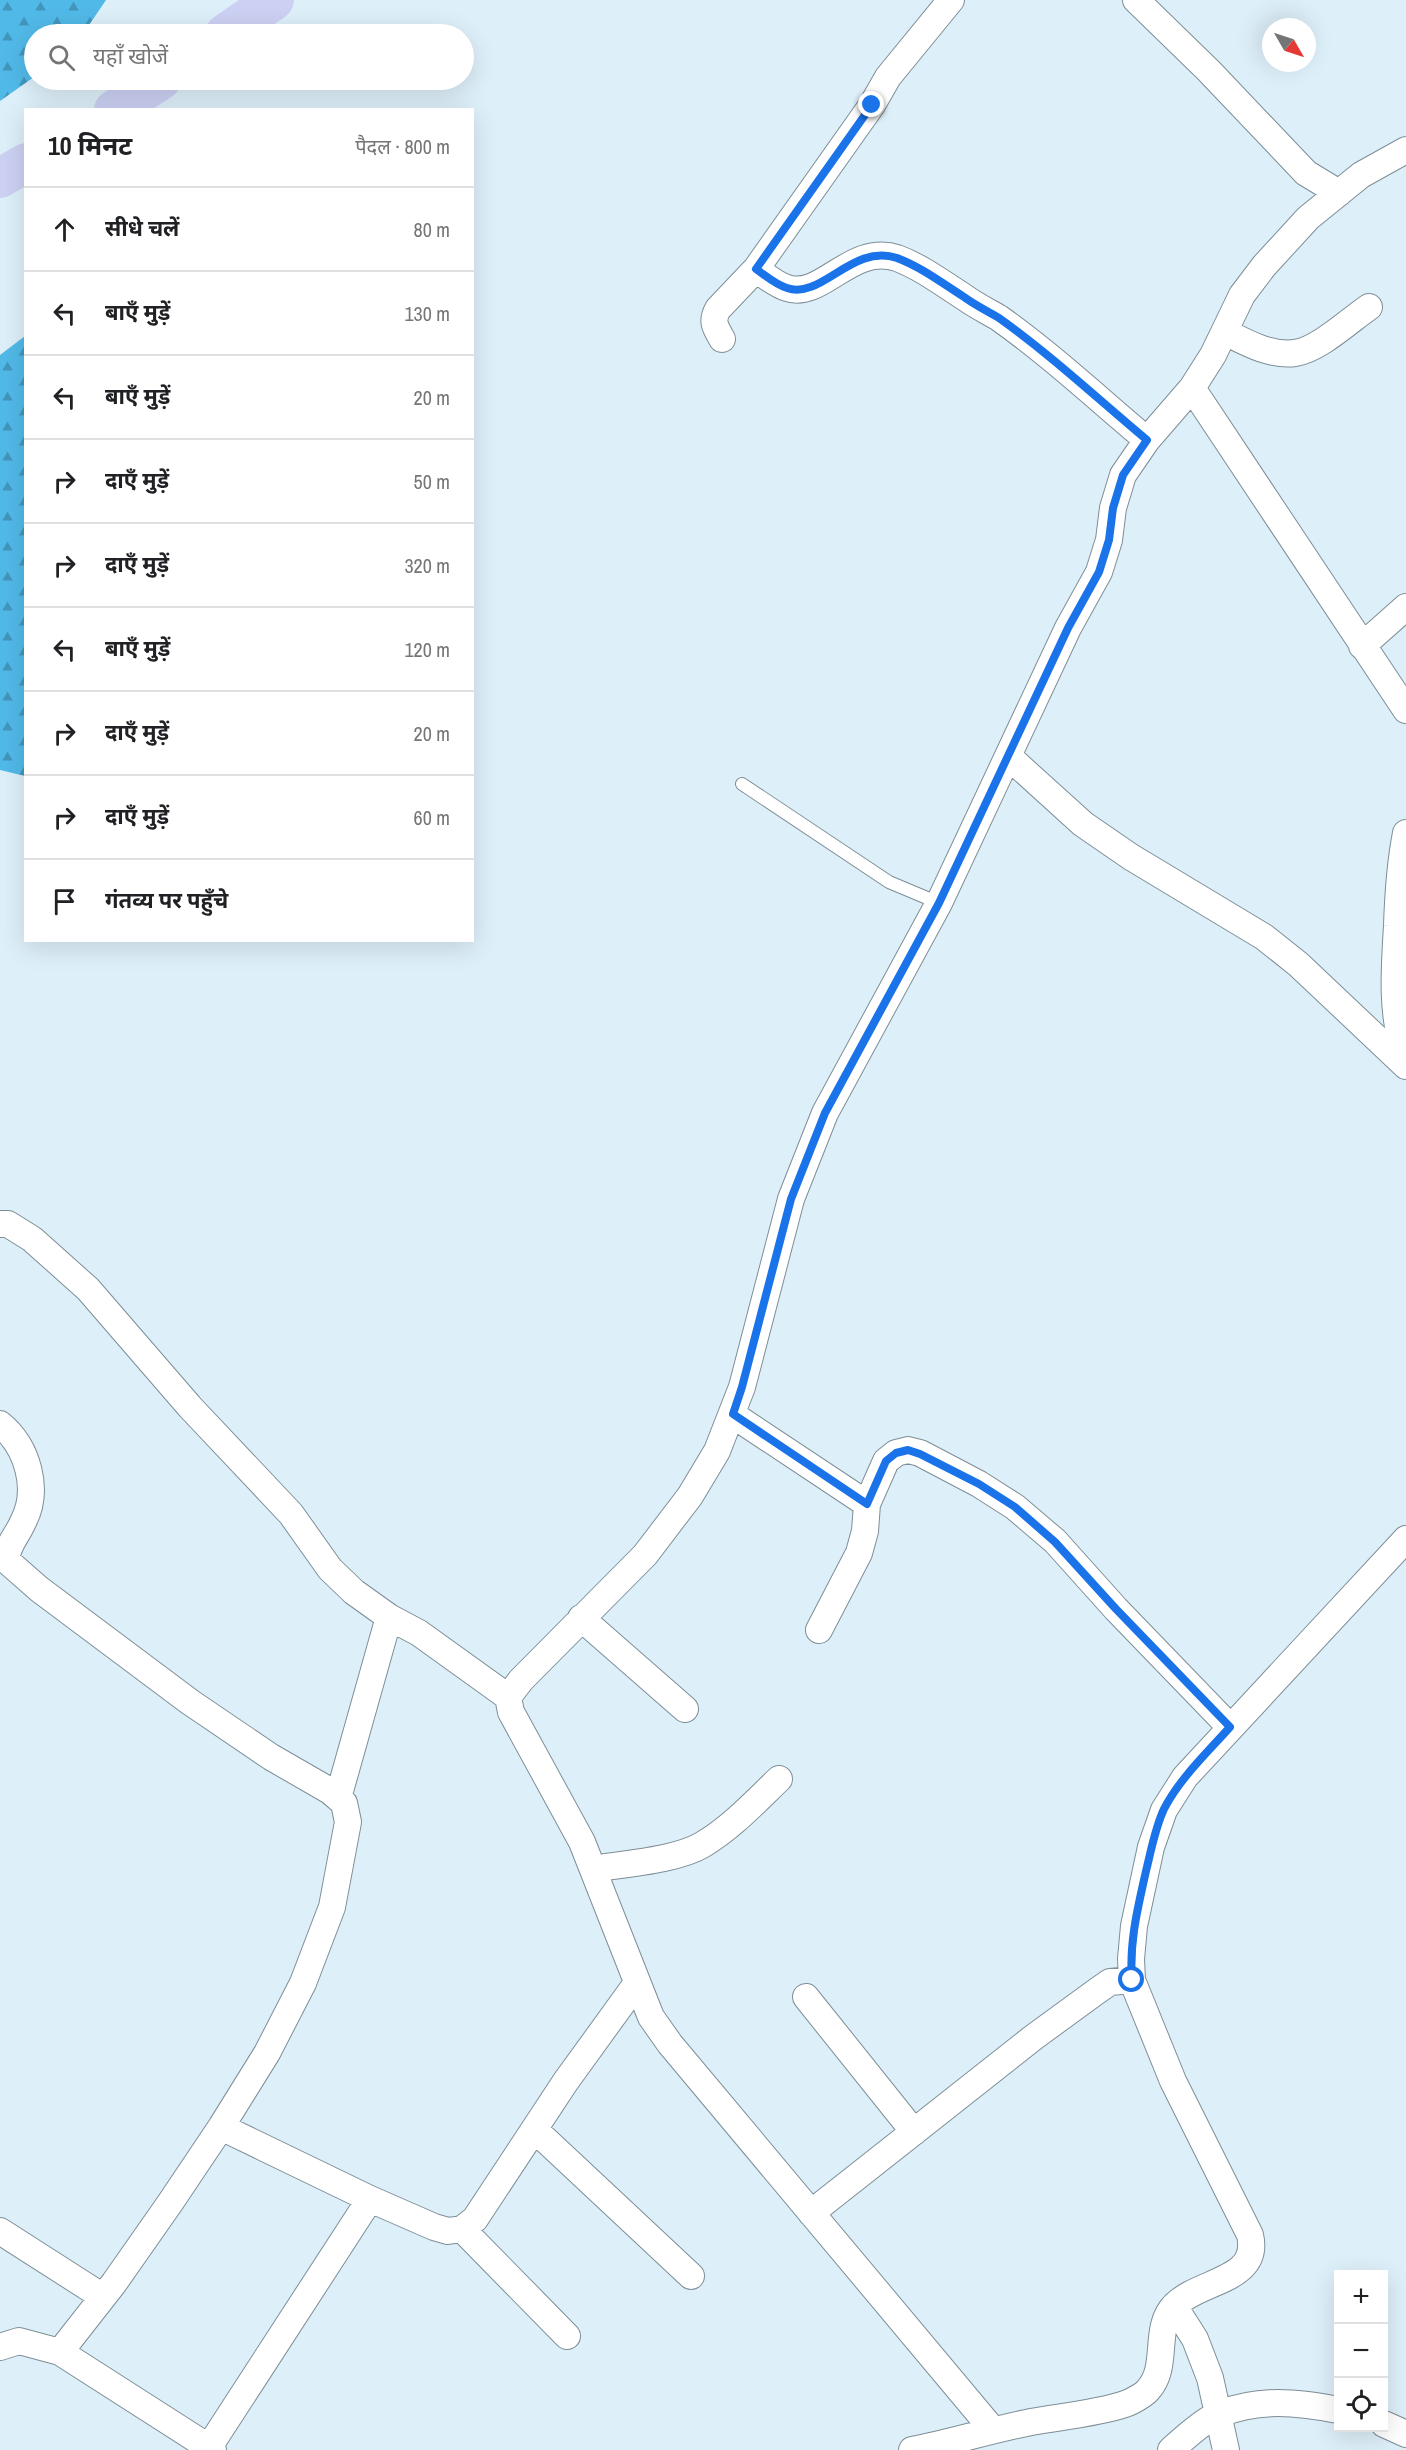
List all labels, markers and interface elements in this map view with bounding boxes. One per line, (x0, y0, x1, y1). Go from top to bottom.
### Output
north arrow (1262, 18, 1316, 72)
search box (24, 24, 474, 90)
icon: search (45, 41, 78, 74)
text: यहाँ खोजें (93, 41, 168, 71)
route end (858, 91, 884, 117)
text: 10 मिनट (48, 128, 132, 163)
text: पैदल · 800 m (355, 133, 450, 160)
icon: ahead (48, 213, 81, 246)
text: सीधे चलें (105, 213, 179, 243)
text: 80 m (414, 216, 450, 243)
icon: left (48, 297, 81, 330)
text: बाएँ मुड़ें (105, 297, 170, 327)
text: 130 m (404, 300, 450, 327)
icon: left (48, 381, 81, 414)
text: बाएँ मुड़ें (105, 381, 170, 411)
text: 20 m (414, 384, 450, 411)
icon: right (48, 465, 81, 498)
text: दाएँ मुड़ें (105, 465, 169, 495)
text: 50 m (414, 468, 450, 495)
icon: right (48, 549, 81, 582)
text: दाएँ मुड़ें (105, 549, 169, 579)
text: 320 m (404, 552, 450, 579)
icon: left (48, 633, 81, 666)
text: बाएँ मुड़ें (105, 633, 170, 663)
text: 120 m (404, 636, 450, 663)
icon: right (48, 717, 81, 750)
text: दाएँ मुड़ें (105, 717, 169, 747)
text: 20 m (414, 720, 450, 747)
icon: right (48, 801, 81, 834)
text: दाएँ मुड़ें (105, 801, 169, 831)
text: 60 m (414, 804, 450, 831)
icon: arrive (48, 885, 81, 918)
text: गंतव्य पर पहुँचे (105, 885, 228, 915)
route start (1118, 1966, 1144, 1992)
map controls (1334, 2270, 1388, 2432)
button: + (1334, 2270, 1388, 2324)
button: − (1334, 2324, 1388, 2378)
button: locate (1334, 2378, 1388, 2432)

